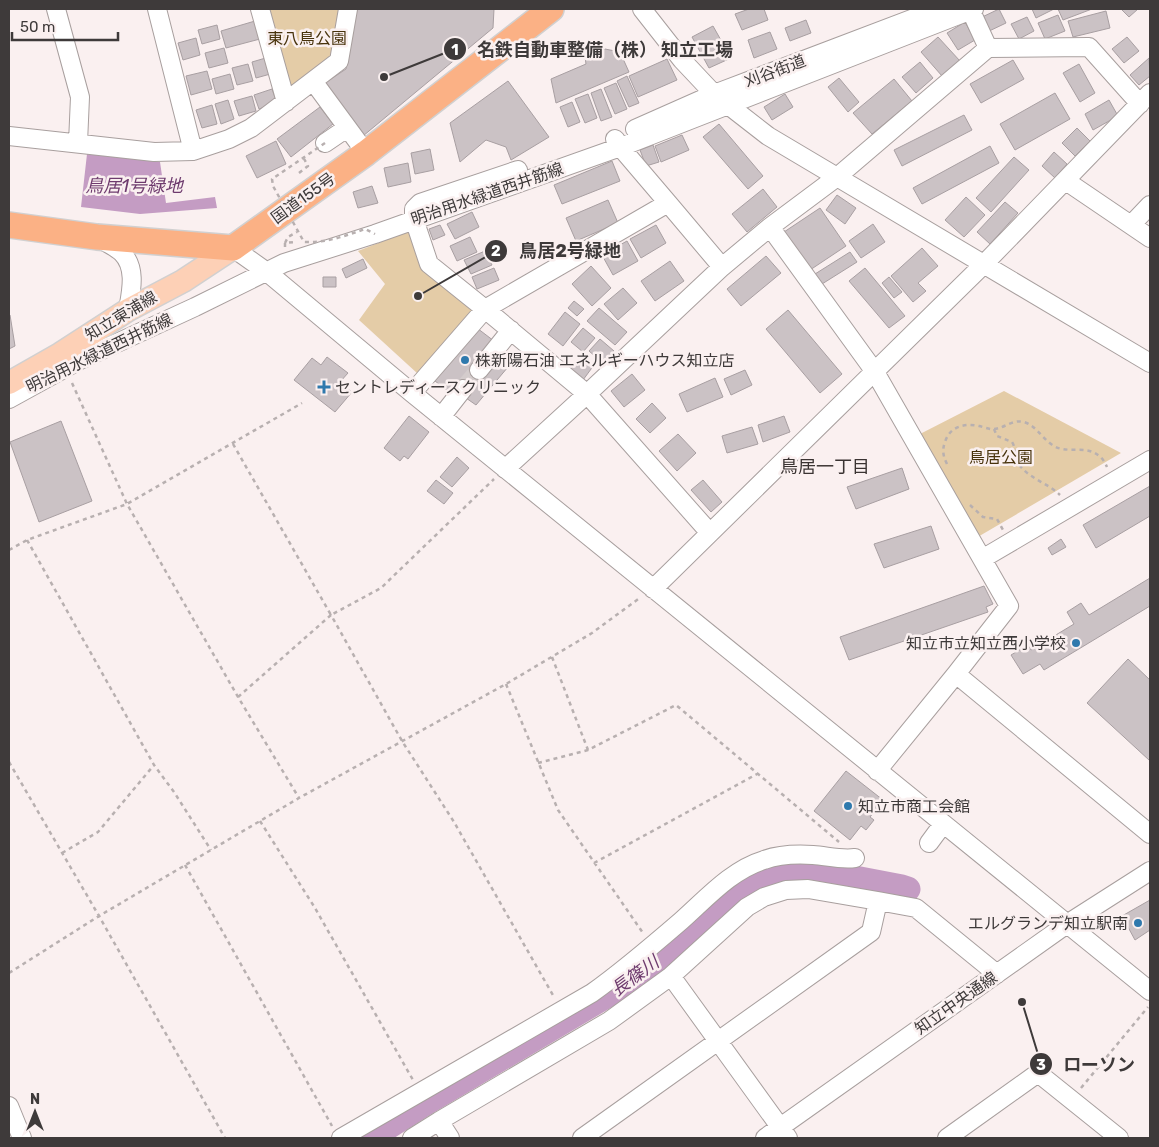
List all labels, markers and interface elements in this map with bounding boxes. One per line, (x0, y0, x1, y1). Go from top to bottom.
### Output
scale bar (12, 10, 119, 42)
text: 50 m (20, 18, 55, 36)
park label: 東八鳥公園 (267, 29, 347, 48)
callout: 名鉄自動車整備（株） 知立工場 (442, 33, 743, 66)
text: 名鉄自動車整備（株） 知立工場 (477, 39, 733, 61)
text: 1 (451, 41, 459, 59)
street label: 刈谷街道 (742, 51, 808, 91)
street label: 明治用水緑道西井筋線 (408, 159, 566, 229)
street label: 国道155号 (268, 169, 338, 227)
water label: 鳥居1号緑地 (85, 175, 185, 197)
callout: 鳥居2号緑地 (484, 235, 631, 268)
text: 鳥居2号緑地 (519, 240, 621, 262)
text: 2 (491, 242, 501, 260)
street label: 知立東浦線 (82, 287, 160, 345)
street label: 明治用水緑道西井筋線 (23, 309, 175, 397)
place label: 株新陽石油 エネルギーハウス知立店 (475, 351, 735, 370)
marker: 株新陽石油 エネルギーハウス知立店 (459, 354, 471, 366)
place label: セントレディースクリニック (335, 378, 541, 397)
marker: セントレディースクリニック (317, 380, 331, 394)
park label: 鳥居公園 (969, 448, 1033, 467)
district label: 鳥居一丁目 (780, 456, 870, 478)
place label: 知立市立知立西小学校 (906, 634, 1066, 653)
marker: 知立市立知立西小学校 (1070, 637, 1082, 649)
place label: 知立市商工会館 (858, 797, 970, 816)
marker: 知立市商工会館 (842, 800, 854, 812)
place label: エルグランデ知立駅南 (968, 914, 1128, 933)
marker: エルグランデ知立駅南 (1132, 917, 1144, 929)
water label: 長篠川 (607, 950, 665, 1001)
street label: 知立中央通線 (911, 968, 1001, 1038)
callout: ローソン (1028, 1048, 1145, 1081)
text: ローソン (1063, 1054, 1135, 1076)
text: 3 (1036, 1056, 1046, 1074)
north arrow (10, 1087, 60, 1137)
text: N (30, 1091, 40, 1108)

